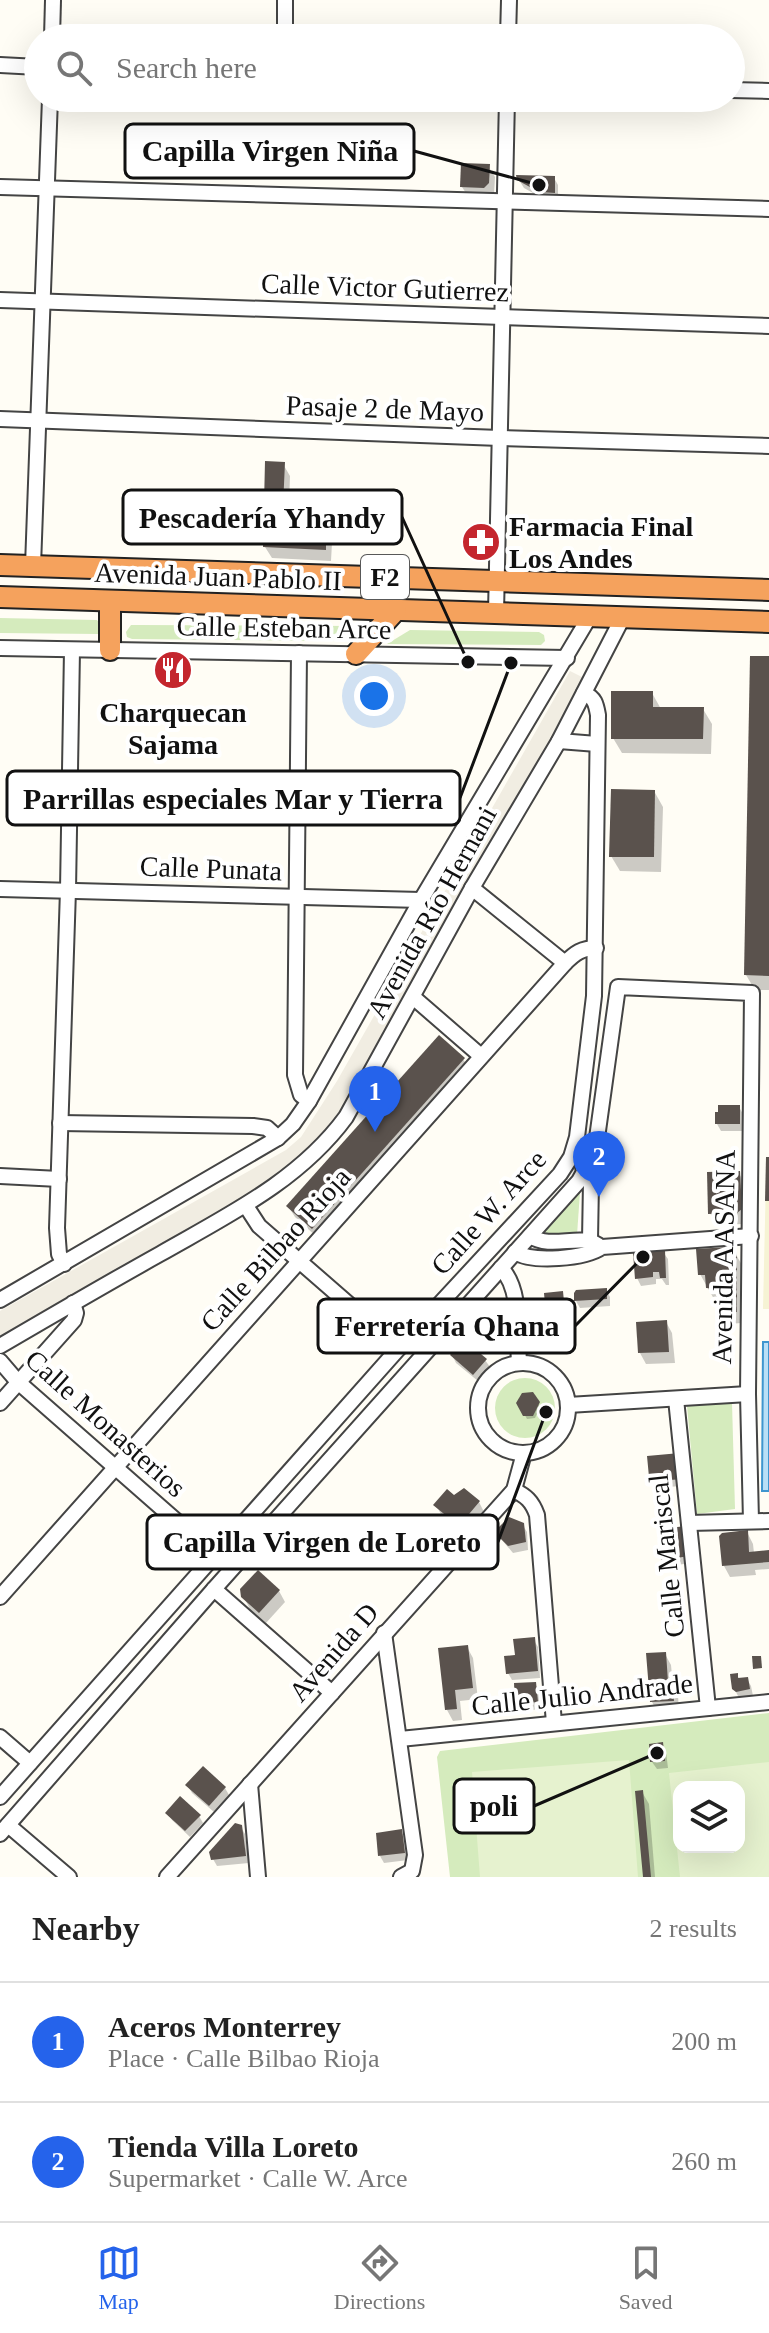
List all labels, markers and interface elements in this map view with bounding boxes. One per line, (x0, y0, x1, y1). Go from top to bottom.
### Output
search box (24, 24, 745, 112)
icon: search (52, 46, 96, 90)
text: Search here (116, 51, 257, 84)
callout: Capilla Virgen Niña (125, 124, 414, 178)
text: Capilla Virgen Niña (142, 134, 398, 167)
street label: Calle Victor Gutierrez (260, 268, 510, 307)
street label: Pasaje 2 de Mayo (285, 390, 485, 427)
callout: Pescadería Yhandy (123, 490, 402, 544)
text: Pescadería Yhandy (139, 501, 385, 534)
place label: Farmacia Final Los Andes (509, 511, 694, 574)
pharmacy icon: Farmacia Final Los Andes (460, 521, 502, 563)
road number: F2 (361, 555, 409, 599)
street label: Avenida Juan Pablo II (94, 557, 342, 596)
street label: Calle Esteban Arce (176, 610, 392, 645)
restaurant icon: Charquecan Sajama (152, 649, 194, 691)
your location (354, 676, 394, 716)
place label: Charquecan Sajama (99, 697, 247, 760)
callout: Parrillas especiales Mar y Tierra (7, 771, 460, 825)
text: Parrillas especiales Mar y Tierra (23, 782, 443, 815)
street label: Avenida Río Hernani (360, 801, 503, 1024)
street label: Calle Punata (139, 851, 283, 886)
pin: 1 (349, 1066, 401, 1132)
pin: 2 (573, 1131, 625, 1197)
street label: Calle W. Arce (425, 1144, 552, 1281)
street label: Avenida AASANA (706, 1149, 741, 1365)
street label: Calle Bilbao Rioja (194, 1161, 357, 1337)
callout: Ferretería Qhana (318, 1299, 575, 1353)
text: Ferretería Qhana (334, 1309, 560, 1342)
street label: Calle Monasterios (19, 1343, 192, 1503)
street label: Calle Mariscal (642, 1473, 690, 1639)
callout: Capilla Virgen de Loreto (147, 1515, 498, 1569)
text: Capilla Virgen de Loreto (163, 1525, 481, 1558)
street label: Avenida D (282, 1597, 384, 1708)
street label: Calle Julio Andrade (470, 1667, 694, 1722)
callout: poli (454, 1779, 534, 1833)
map controls (673, 1781, 745, 1853)
button: layers (673, 1781, 745, 1853)
text: poli (470, 1789, 518, 1822)
text: Nearby (32, 1910, 140, 1947)
text: 2 results (650, 1914, 737, 1943)
text: Aceros Monterrey (108, 2010, 341, 2043)
text: 1 (52, 2027, 65, 2056)
text: 200 m (671, 2027, 737, 2056)
text: Place · Calle Bilbao Rioja (108, 2044, 380, 2073)
text: Tienda Villa Loreto (108, 2130, 359, 2163)
text: 2 (52, 2147, 65, 2176)
text: 260 m (671, 2147, 737, 2176)
text: Supermarket · Calle W. Arce (108, 2164, 408, 2193)
tab: Map (97, 2241, 141, 2315)
tab: Directions (334, 2241, 425, 2315)
tab: Saved (619, 2241, 672, 2315)

